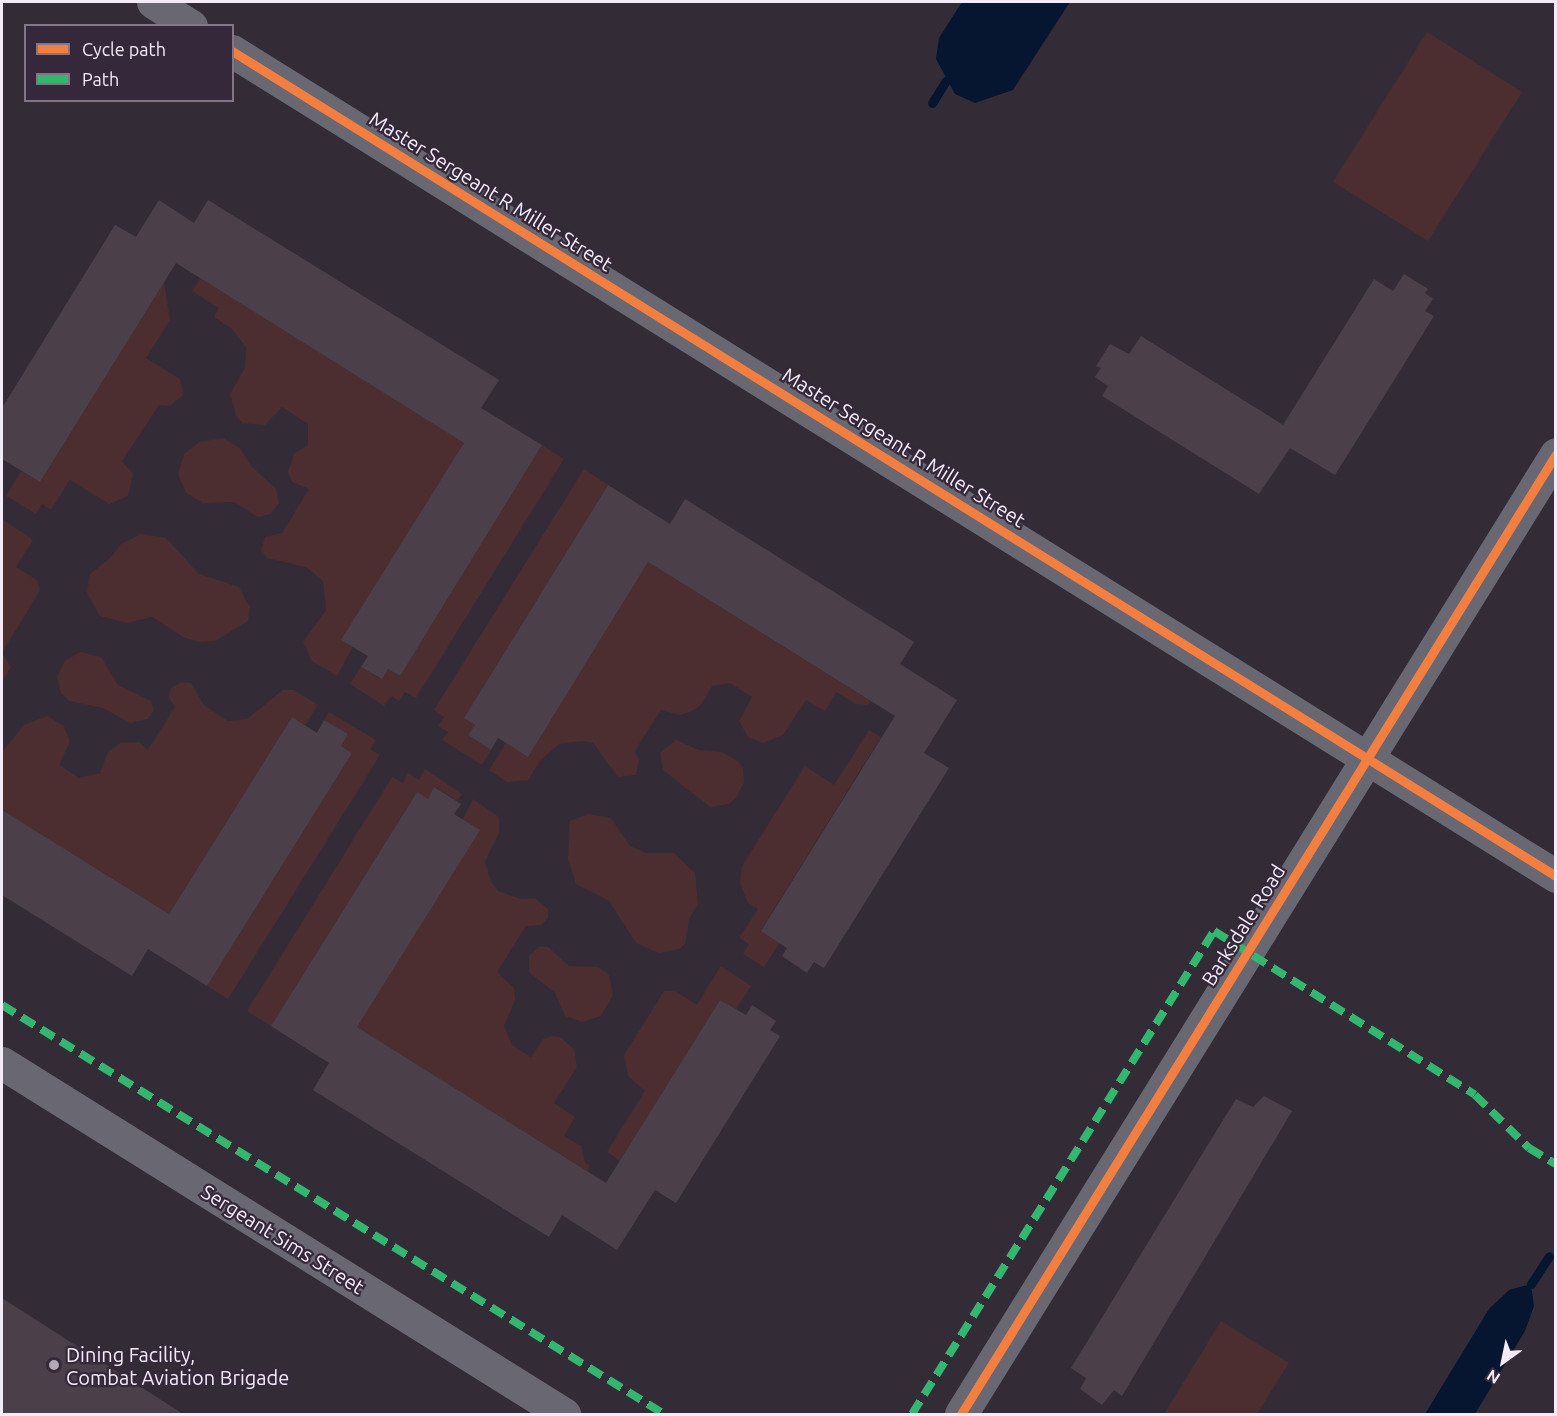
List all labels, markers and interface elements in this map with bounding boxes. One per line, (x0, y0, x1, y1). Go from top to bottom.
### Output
legend (24, 24, 234, 102)
text: Cycle path (82, 39, 166, 59)
text: Path (82, 69, 119, 89)
street label: Master Sergeant R Miller Street (365, 106, 617, 276)
street label: Master Sergeant R Miller Street (778, 362, 1030, 532)
street label: Barksdale Road (1196, 860, 1290, 990)
street label: Sergeant Sims Street (197, 1179, 369, 1299)
north arrow (1473, 1332, 1533, 1392)
place label: Dining Facility, Combat Aviation Brigade (66, 1342, 289, 1389)
marker: Dining Facility, Combat Aviation Brigade (47, 1358, 61, 1372)
text: N (1483, 1366, 1503, 1388)

